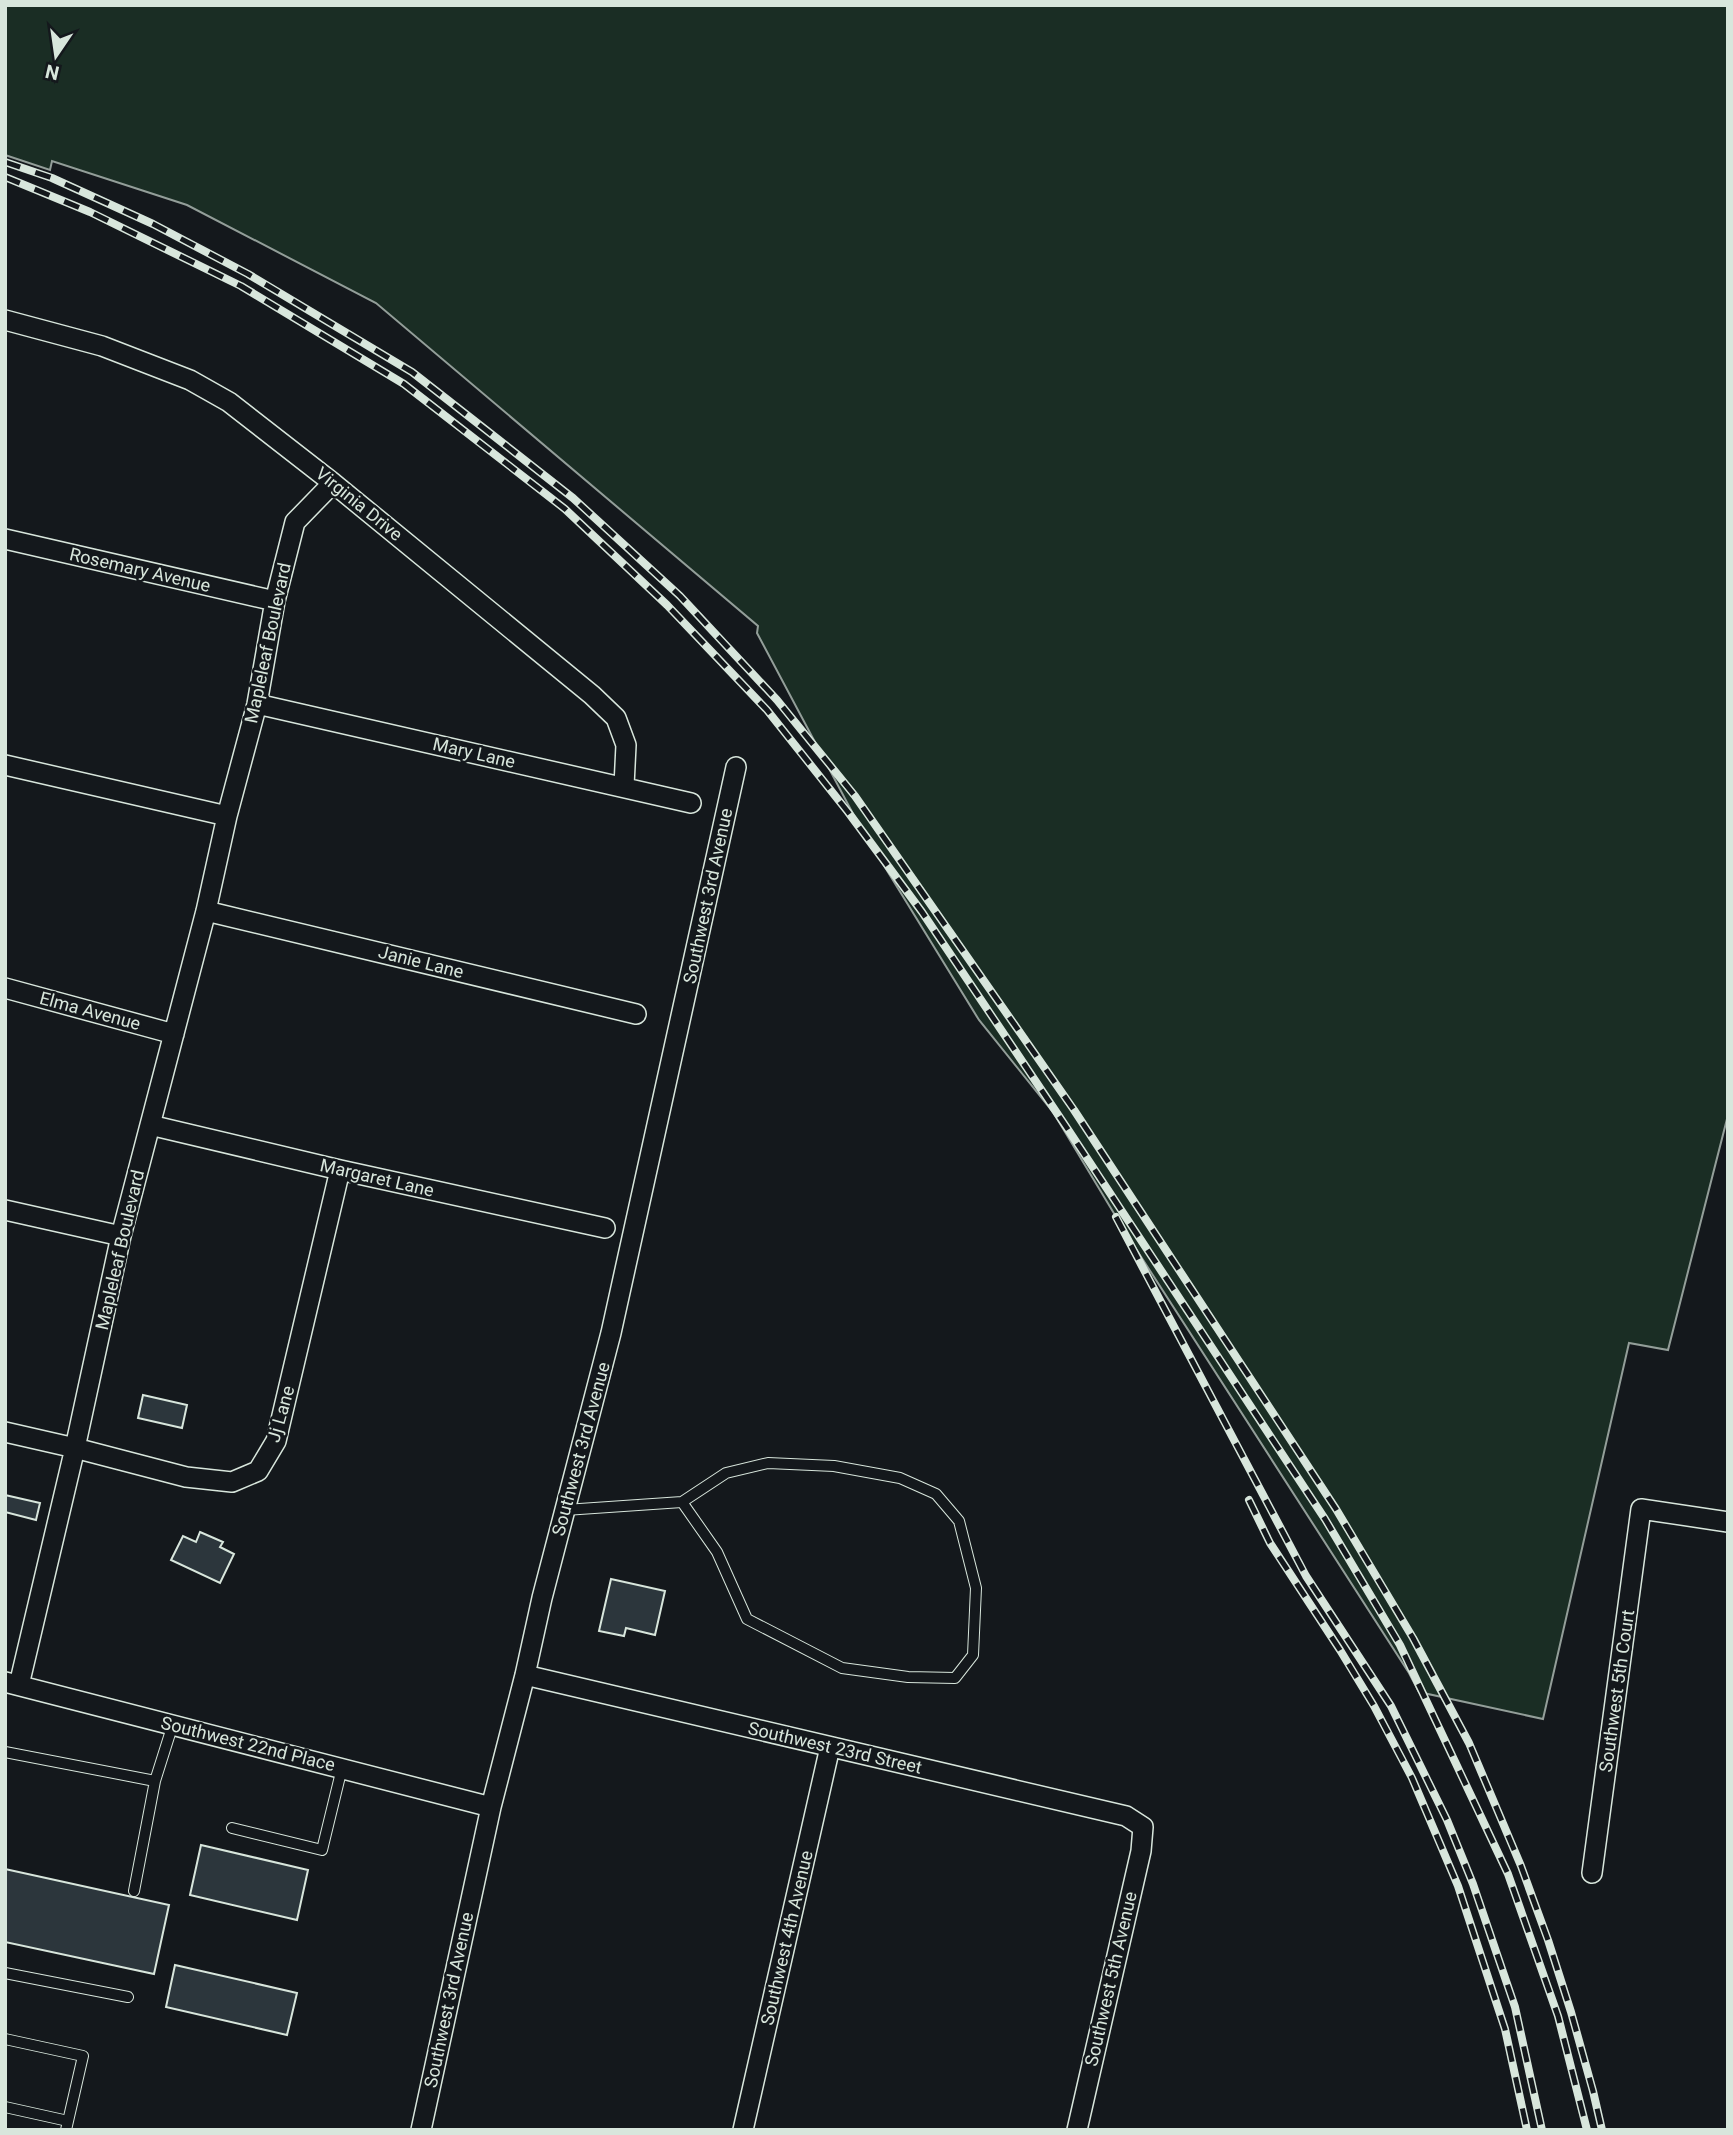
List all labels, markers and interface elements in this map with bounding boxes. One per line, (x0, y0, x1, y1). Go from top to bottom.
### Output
north arrow (21, 21, 91, 91)
text: N (43, 59, 61, 85)
street label: Virginia Drive (312, 462, 407, 545)
street label: Rosemary Avenue (68, 543, 213, 596)
street label: Mapleleaf Boulevard (240, 561, 295, 725)
street label: Mary Lane (431, 733, 517, 772)
street label: Southwest 3rd Avenue (679, 806, 736, 986)
street label: Janie Lane (376, 941, 466, 982)
street label: Elma Avenue (37, 987, 143, 1034)
street label: Margaret Lane (318, 1154, 436, 1201)
street label: Mapleleaf Boulevard (91, 1168, 148, 1332)
street label: Southwest 3rd Avenue (547, 1360, 614, 1538)
street label: Jj Lane (262, 1383, 299, 1444)
street label: Southwest 5th Court (1595, 1608, 1638, 1774)
street label: Southwest 22nd Place (159, 1712, 337, 1775)
street label: Southwest 23rd Street (746, 1717, 924, 1778)
street label: Southwest 4th Avenue (756, 1848, 817, 2027)
street label: Southwest 5th Avenue (1080, 1889, 1141, 2068)
street label: Southwest 3rd Avenue (420, 1910, 477, 2090)

